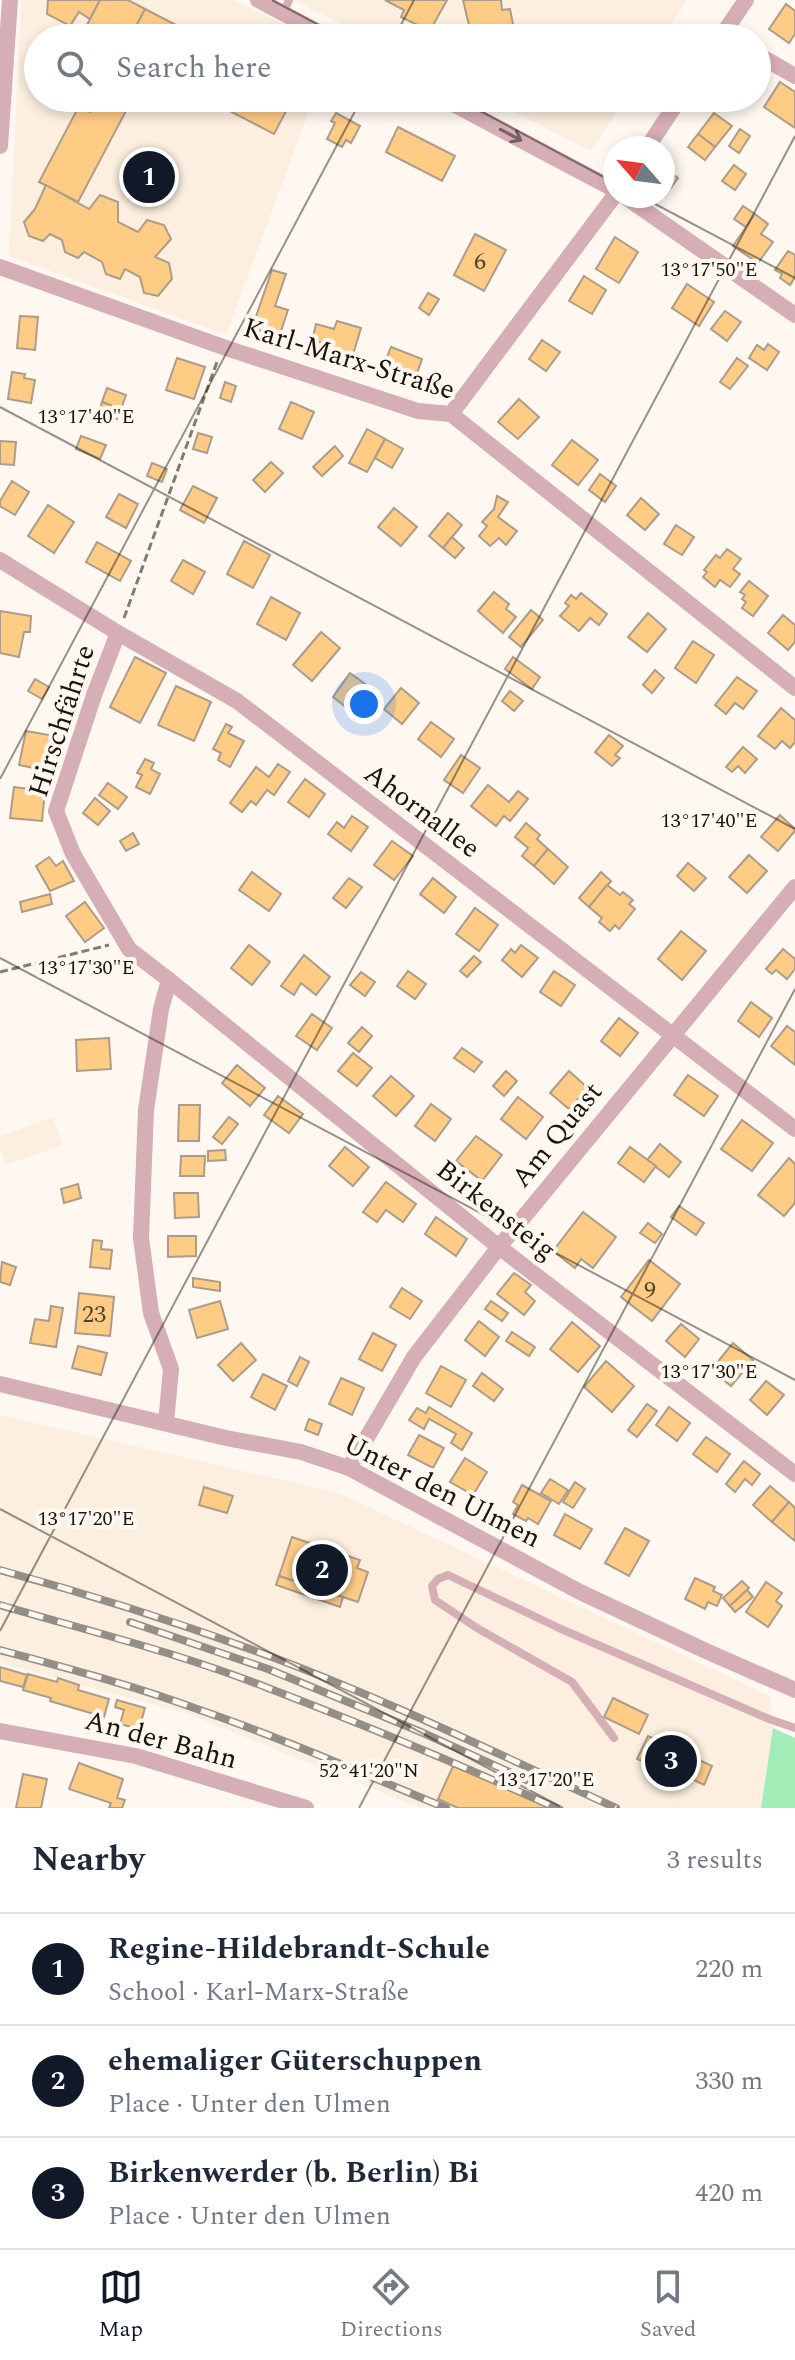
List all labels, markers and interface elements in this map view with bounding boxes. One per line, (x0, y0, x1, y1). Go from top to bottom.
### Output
search box (24, 24, 771, 112)
text: Search here (116, 45, 272, 91)
icon: search (52, 46, 96, 90)
one-way arrow (499, 127, 522, 143)
north arrow (603, 136, 675, 208)
pin: 1 (123, 147, 175, 207)
house number: 6 (474, 244, 486, 280)
text: 13°17'50"E (660, 255, 758, 285)
street label: Karl-Marx-Straße (238, 306, 460, 412)
text: 13°17'40"E (37, 402, 135, 432)
street label: Hirschfährte (17, 639, 107, 803)
your location (344, 684, 384, 724)
street label: Ahornallee (355, 753, 489, 869)
text: 13°17'40"E (660, 806, 758, 836)
text: 13°17'30"E (37, 953, 135, 983)
street label: Am Quast (501, 1073, 613, 1197)
street label: Birkensteig (427, 1149, 565, 1271)
house number: 9 (644, 1273, 656, 1309)
house number: 23 (82, 1297, 106, 1333)
text: 13°17'30"E (660, 1357, 758, 1387)
street label: Unter den Ulmen (336, 1423, 548, 1559)
text: 13°17'20"E (37, 1504, 135, 1534)
pin: 2 (296, 1540, 348, 1600)
street label: An der Bahn (80, 1699, 242, 1781)
pin: 3 (645, 1731, 697, 1791)
text: 52°41'20"N (319, 1756, 419, 1786)
text: 13°17'20"E (497, 1765, 595, 1795)
text: Nearby (32, 1834, 145, 1886)
text: 3 results (667, 1840, 763, 1880)
text: Regine-Hildebrandt-Schule (108, 1926, 490, 1972)
text: 1 (51, 1949, 65, 1989)
text: 220 m (695, 1949, 763, 1989)
text: School · Karl-Marx-Straße (108, 1972, 409, 2012)
text: ehemaliger Güterschuppen (108, 2038, 482, 2084)
text: 2 (51, 2061, 65, 2101)
text: 330 m (695, 2061, 763, 2101)
text: Place · Unter den Ulmen (108, 2084, 391, 2124)
text: Birkenwerder (b. Berlin) Bi (108, 2150, 479, 2196)
text: 3 (51, 2173, 65, 2213)
text: 420 m (695, 2173, 763, 2213)
text: Place · Unter den Ulmen (108, 2196, 391, 2236)
tab: Map (99, 2265, 143, 2346)
tab: Directions (340, 2265, 443, 2346)
tab: Saved (640, 2265, 696, 2346)

